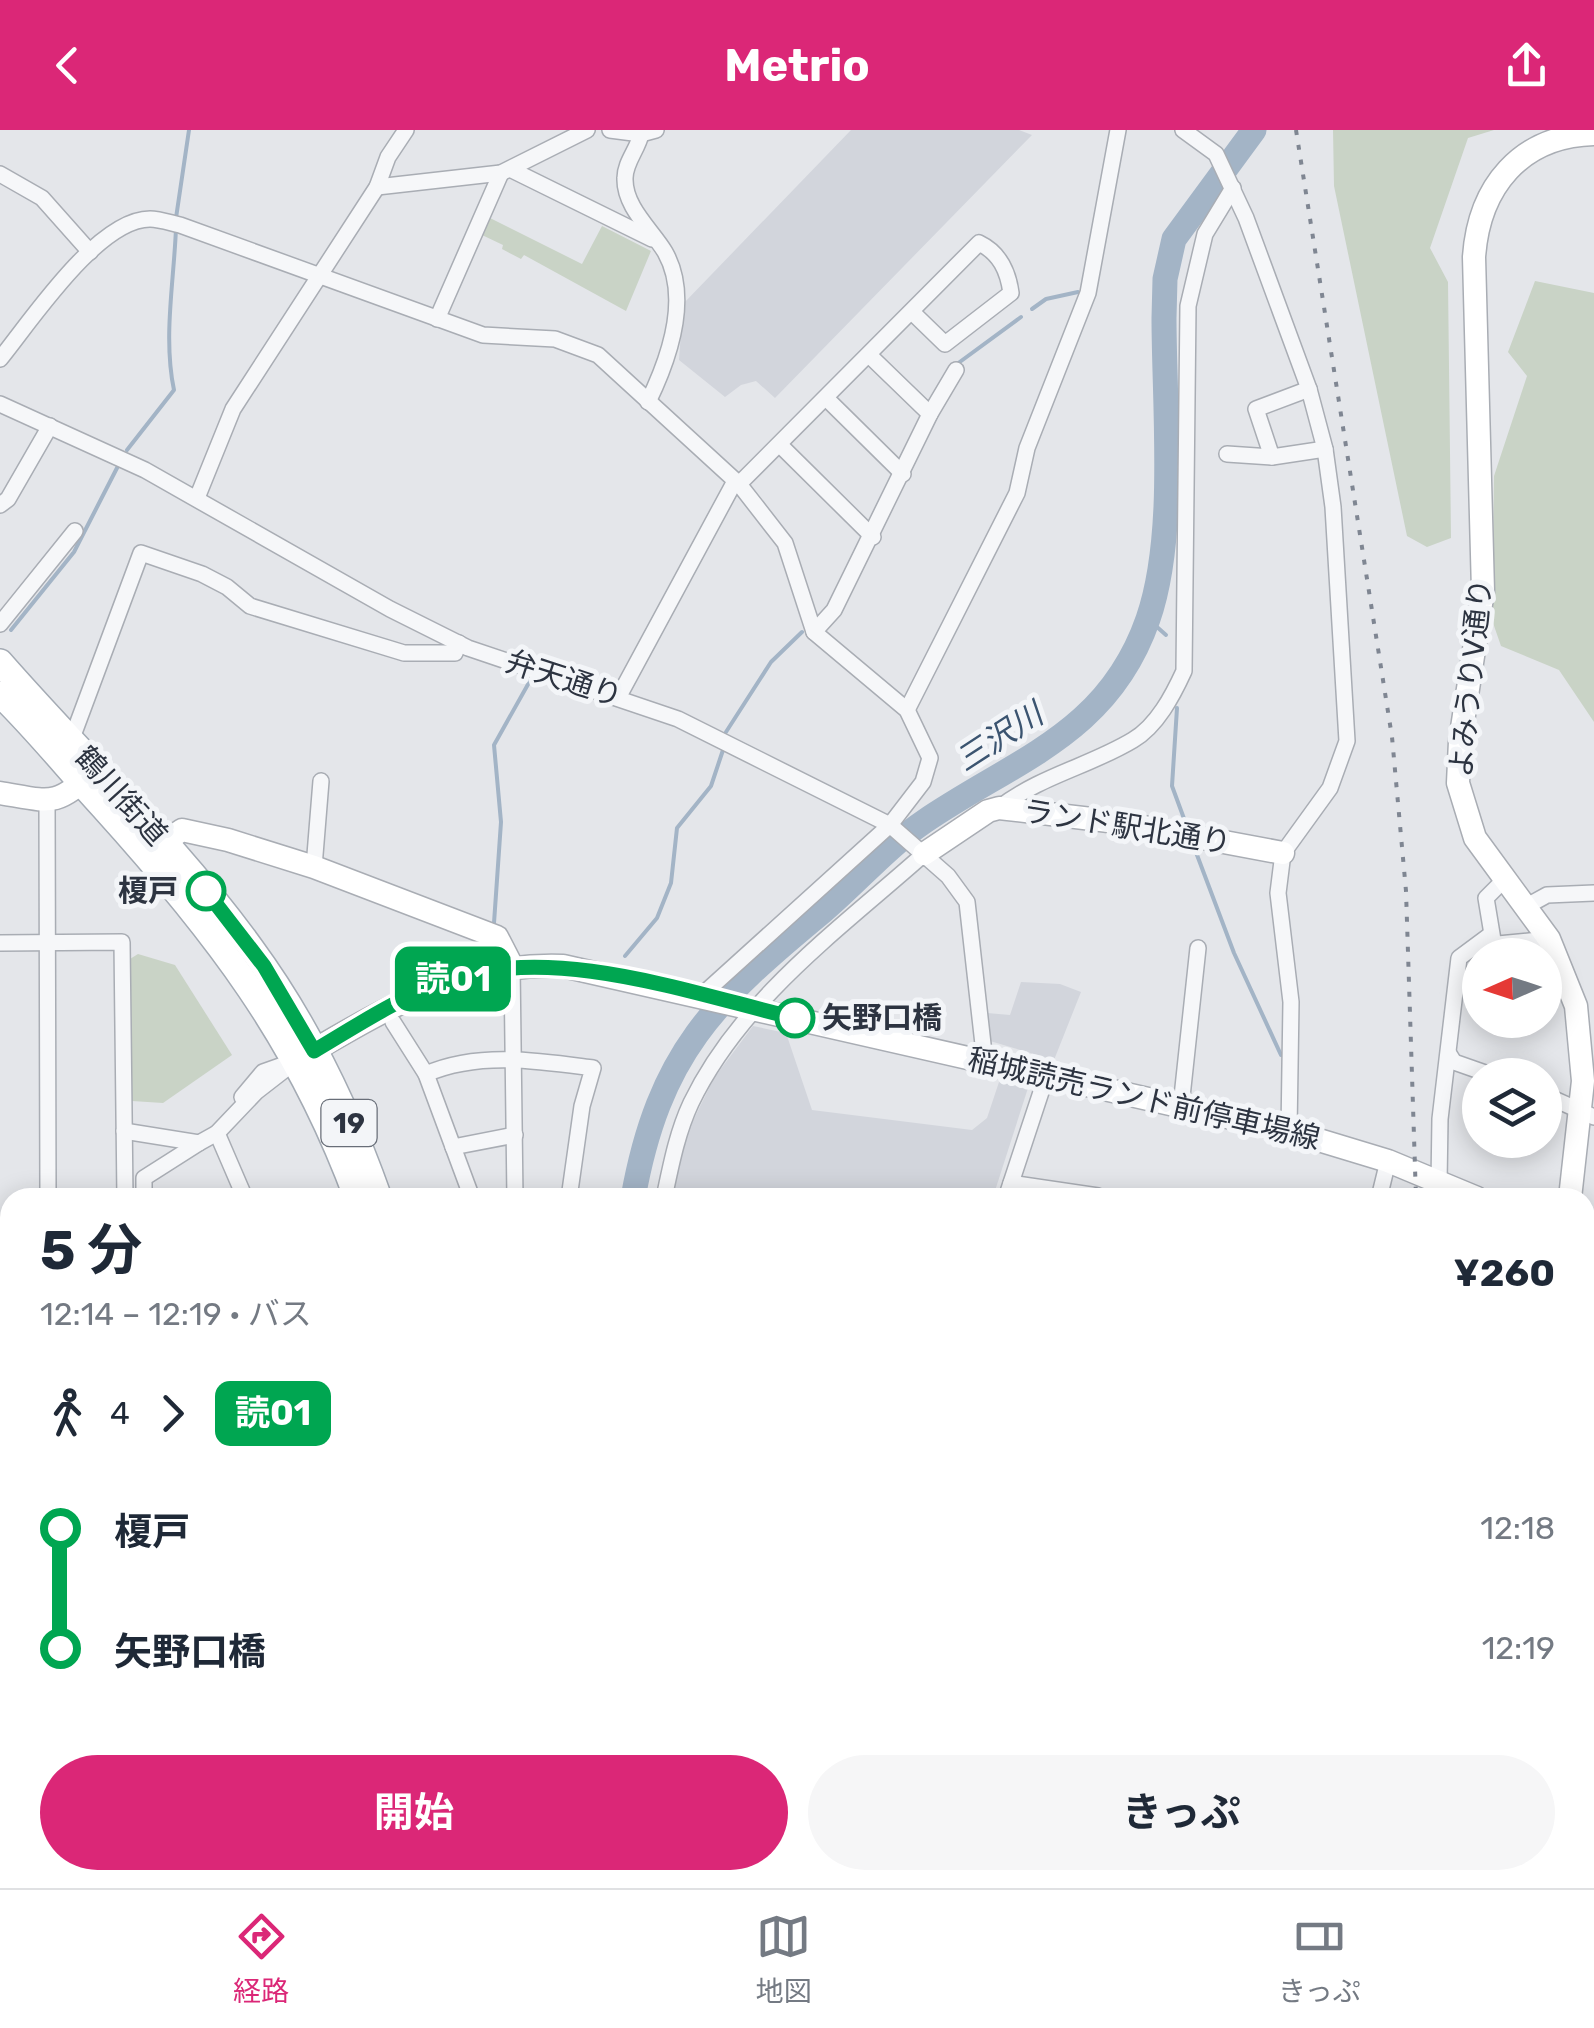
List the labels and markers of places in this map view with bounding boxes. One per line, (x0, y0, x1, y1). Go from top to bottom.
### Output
marker: 榎戸 (187, 872, 225, 910)
place label: 榎戸 (118, 873, 178, 909)
marker: 矢野口橋 (776, 999, 814, 1037)
place label: 矢野口橋 (822, 1000, 942, 1036)

